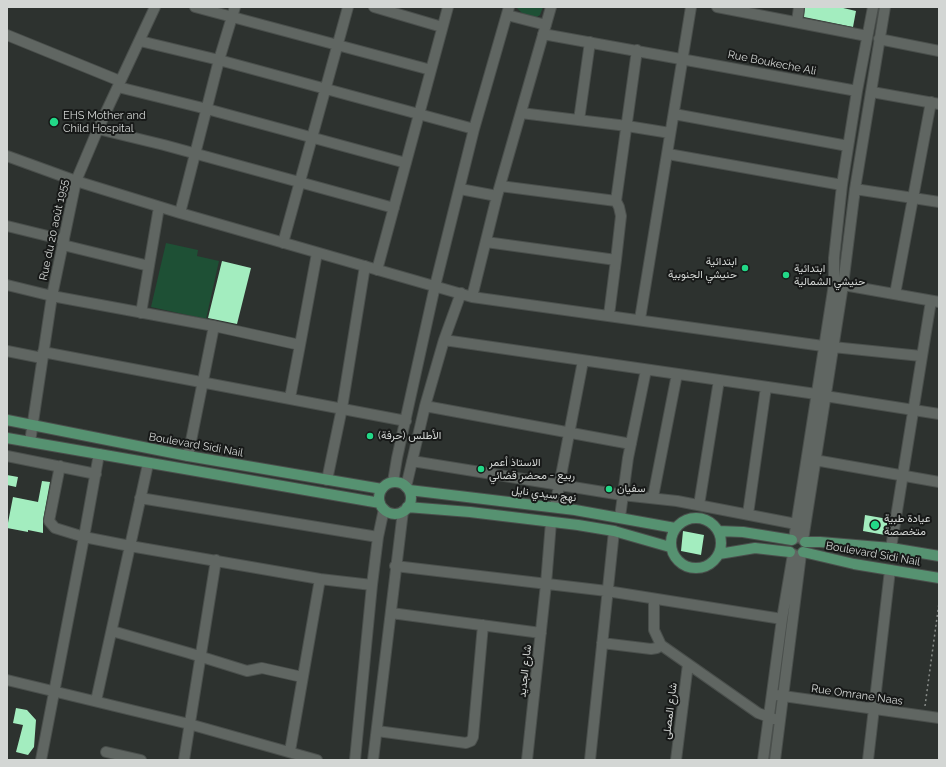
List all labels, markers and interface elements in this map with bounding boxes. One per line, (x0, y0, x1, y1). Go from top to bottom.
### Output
street label: Rue Boukeche Ali (727, 48, 817, 78)
place label: EHS Mother and Child Hospital (63, 109, 146, 135)
marker: EHS Mother and Child Hospital (48, 116, 60, 128)
street label: Rue du 20 août 1955 (37, 178, 71, 282)
place label: ابتدائية حنيشي الجنوبية (668, 255, 737, 281)
place label: ابتدائية حنيشي الشمالية (794, 262, 865, 288)
marker: ابتدائية حنيشي الجنوبية (740, 263, 750, 273)
marker: ابتدائية حنيشي الشمالية (781, 270, 791, 280)
place label: الأطلس (حرفة) (378, 429, 441, 443)
street label: Boulevard Sidi Nail (148, 430, 244, 460)
marker: الأطلس (حرفة) (365, 431, 375, 441)
place label: الاستاذ أعمر ربيع - محضر قضائي (489, 456, 575, 482)
marker: الاستاذ أعمر ربيع - محضر قضائي (476, 464, 486, 474)
place label: سفيان (617, 482, 645, 496)
street label: نهج سيدي نايل (511, 483, 577, 505)
marker: سفيان (604, 484, 614, 494)
place label: عيادة طبية متخصصة (884, 512, 930, 538)
marker: عيادة طبية متخصصة (869, 519, 881, 531)
street label: Boulevard Sidi Nail (825, 539, 921, 569)
street label: شارع الجديد (516, 644, 534, 698)
street label: شارع المصلى (660, 682, 680, 740)
street label: Rue Omrane Naas (810, 682, 904, 708)

